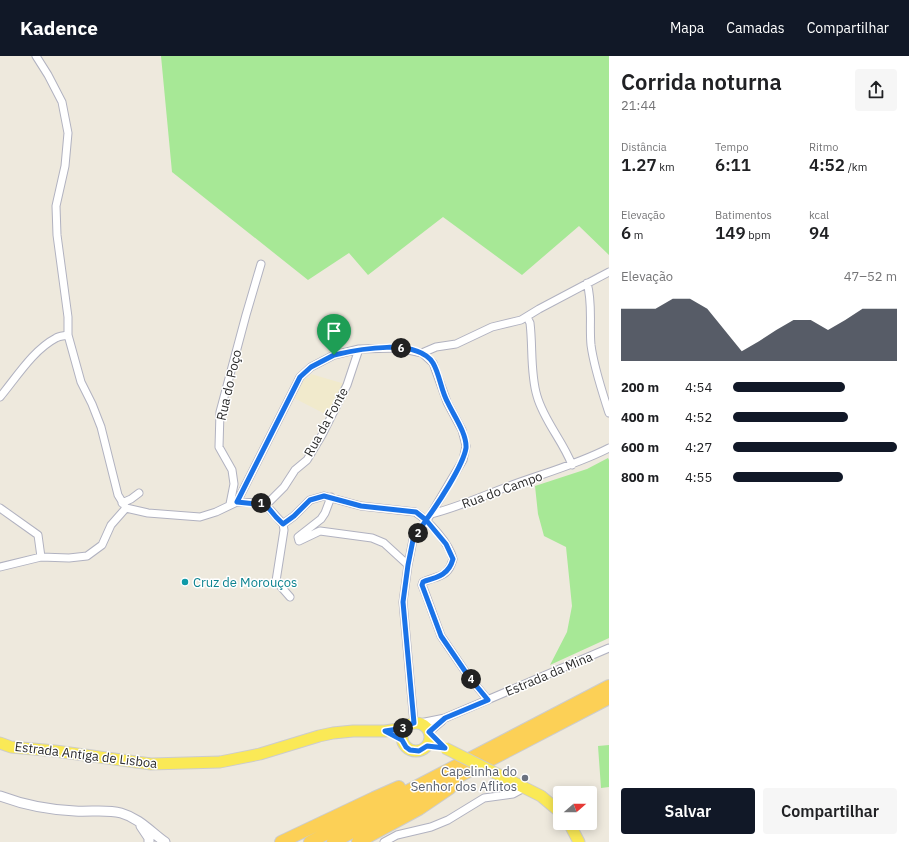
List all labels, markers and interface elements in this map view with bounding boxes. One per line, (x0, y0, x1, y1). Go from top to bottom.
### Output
text: Kadence (20, 16, 98, 40)
text: Mapa (670, 19, 704, 37)
text: Camadas (726, 19, 785, 37)
text: Compartilhar (807, 19, 889, 37)
text: Corrida noturna (621, 67, 782, 96)
button: share (855, 69, 897, 111)
text: 21:44 (621, 97, 656, 114)
text: Distância (621, 140, 667, 154)
text: Tempo (715, 140, 749, 154)
text: Ritmo (809, 140, 838, 154)
text: 1.27 (621, 154, 657, 176)
text: 6:11 (715, 154, 751, 176)
text: 4:52 (809, 154, 845, 176)
text: km (657, 160, 675, 174)
text: /km (845, 160, 867, 174)
text: Elevação (621, 208, 665, 222)
text: Batimentos (715, 208, 772, 222)
text: kcal (809, 208, 829, 222)
text: 6 (621, 222, 631, 244)
text: 149 (715, 222, 746, 244)
text: 94 (809, 222, 829, 244)
text: m (631, 228, 643, 242)
text: bpm (746, 228, 771, 242)
text: Elevação (621, 268, 673, 285)
text: 47–52 m (844, 268, 897, 285)
pin (317, 314, 351, 355)
icon: arrive (323, 320, 345, 342)
pin: 6 (391, 338, 411, 358)
text: 6 (398, 341, 404, 355)
street label: Rua do Poço (213, 348, 245, 422)
text: 200 m (621, 379, 659, 396)
text: 4:54 (685, 379, 712, 396)
street label: Rua da Fonte (300, 384, 352, 460)
text: 400 m (621, 409, 659, 426)
text: 4:52 (685, 409, 712, 426)
text: 600 m (621, 439, 659, 456)
text: 4:27 (685, 439, 712, 456)
street label: Rua do Campo (459, 468, 545, 512)
text: 800 m (621, 469, 659, 486)
text: 4:55 (685, 469, 712, 486)
pin: 1 (251, 493, 271, 513)
text: 1 (258, 496, 264, 510)
pin: 2 (408, 523, 428, 543)
text: 2 (415, 526, 421, 540)
place label: Cruz de Morouços (193, 574, 297, 591)
marker: Cruz de Morouços (180, 577, 190, 587)
street label: Estrada da Mina (503, 648, 595, 700)
pin: 4 (461, 669, 481, 689)
text: 4 (468, 672, 474, 686)
pin: 3 (393, 718, 413, 738)
text: 3 (400, 721, 406, 735)
street label: Estrada Antiga de Lisboa (14, 738, 158, 772)
place label: Capelinha do Senhor dos Aflitos (411, 763, 517, 795)
marker: Capelinha do Senhor dos Aflitos (520, 773, 530, 783)
north arrow (553, 786, 597, 830)
map controls (553, 786, 597, 830)
button: Salvar (621, 788, 755, 834)
button: Compartilhar (763, 788, 897, 834)

